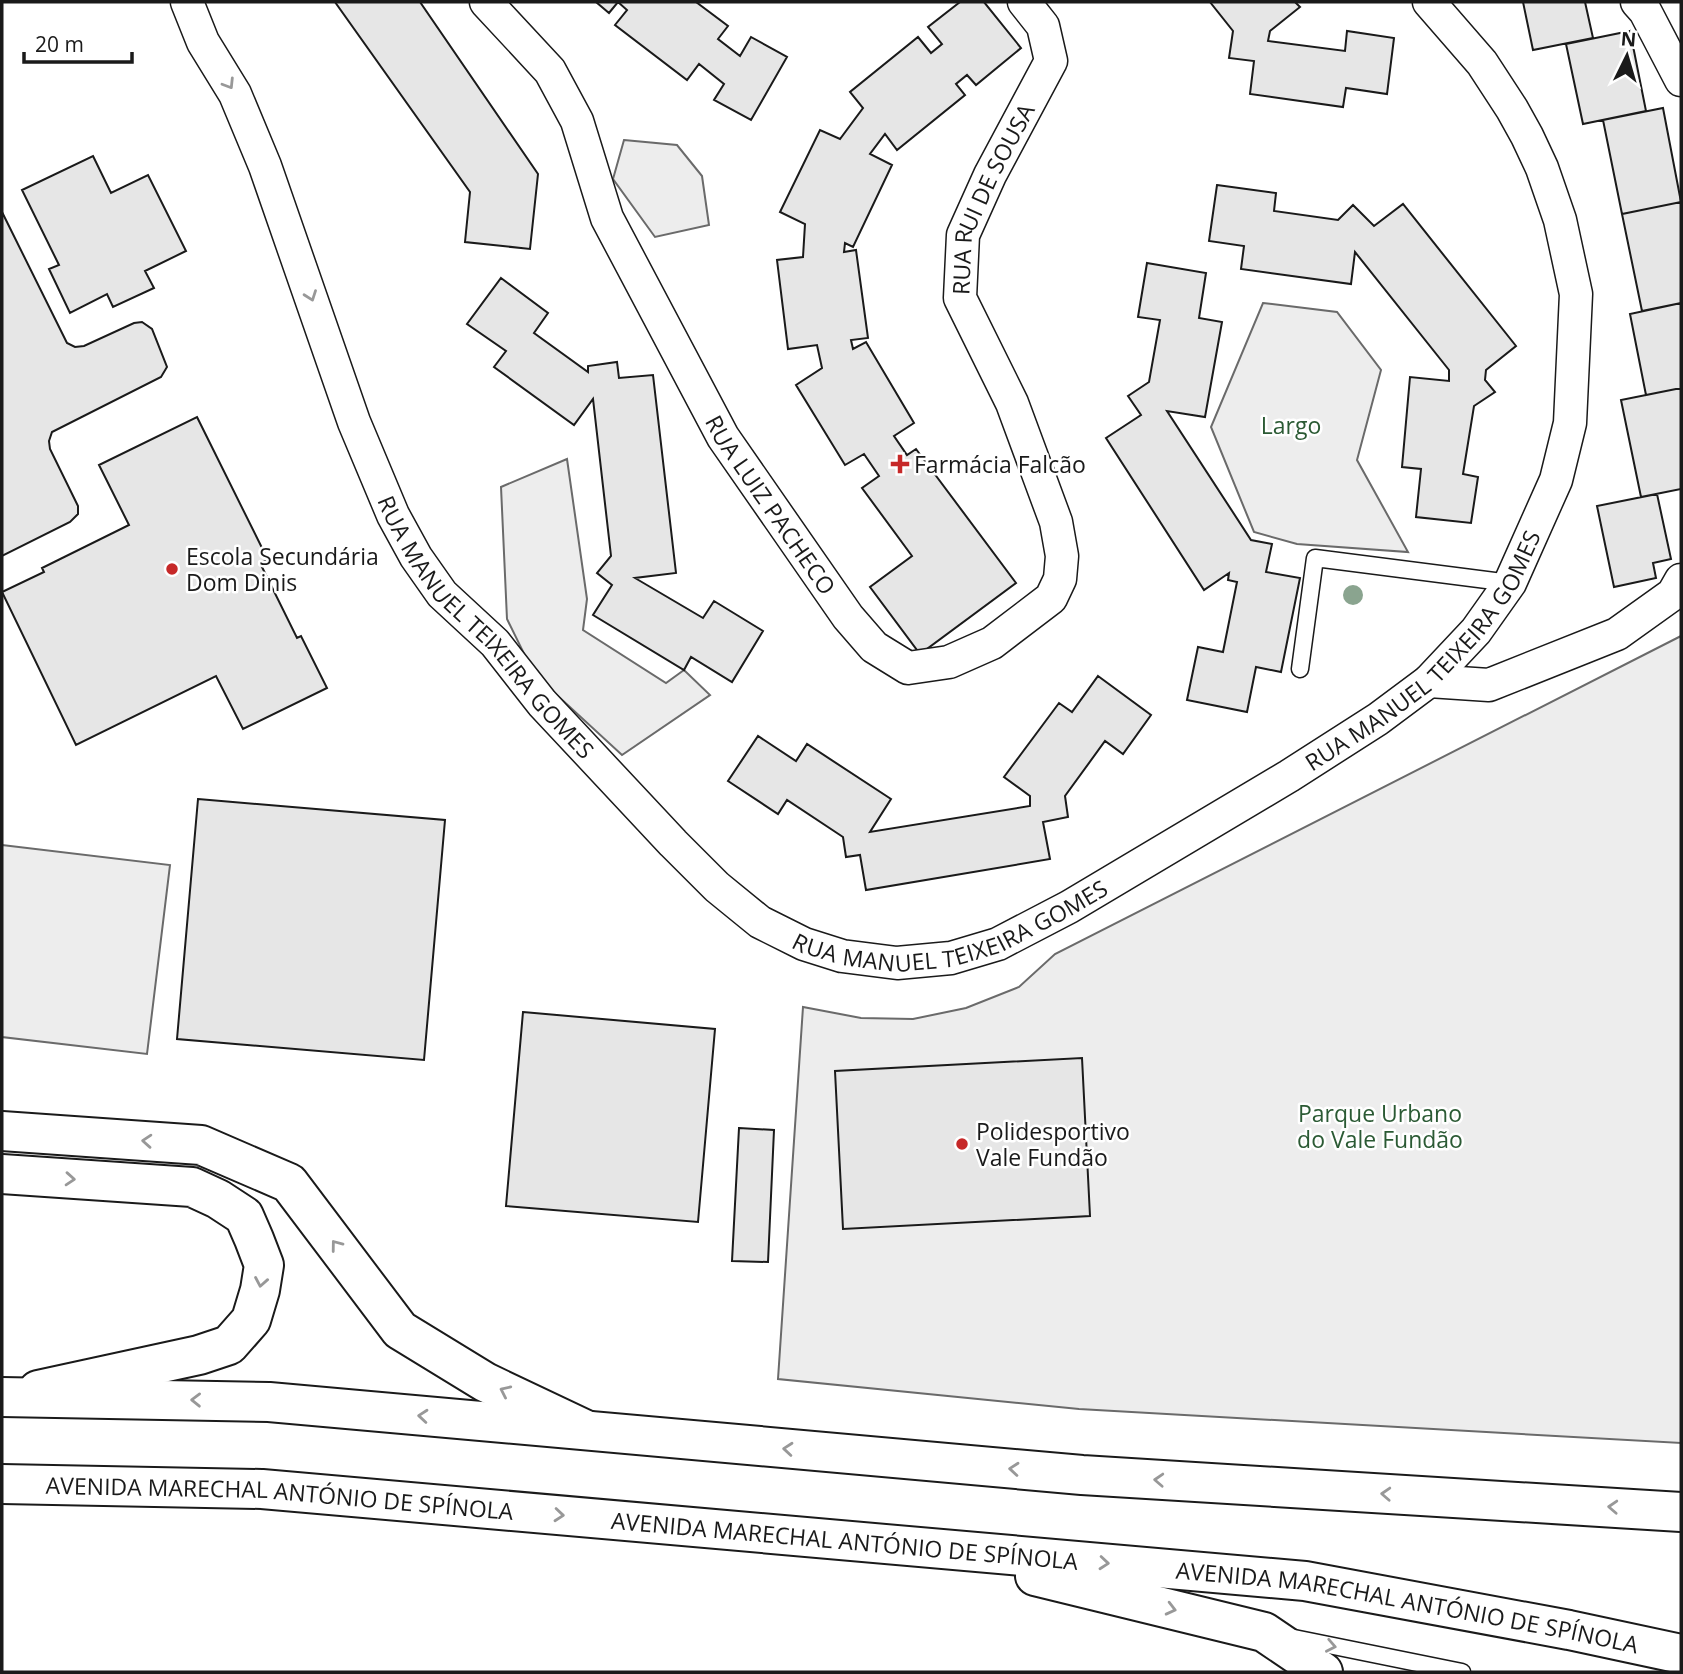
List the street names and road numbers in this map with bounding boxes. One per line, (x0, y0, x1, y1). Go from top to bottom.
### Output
street label: RUA RUI DE SOUSA (944, 97, 1042, 296)
street label: RUA LUIZ PACHECO (698, 409, 843, 601)
street label: RUA MANUEL TEIXEIRA GOMES (371, 491, 602, 765)
street label: RUA MANUEL TEIXEIRA GOMES (1298, 525, 1548, 778)
street label: RUA MANUEL TEIXEIRA GOMES (787, 872, 1113, 979)
street label: AVENIDA MARECHAL ANTÓNIO DE SPÍNOLA (45, 1469, 515, 1527)
street label: AVENIDA MARECHAL ANTÓNIO DE SPÍNOLA (610, 1504, 1080, 1577)
street label: AVENIDA MARECHAL ANTÓNIO DE SPÍNOLA (1175, 1554, 1642, 1661)

